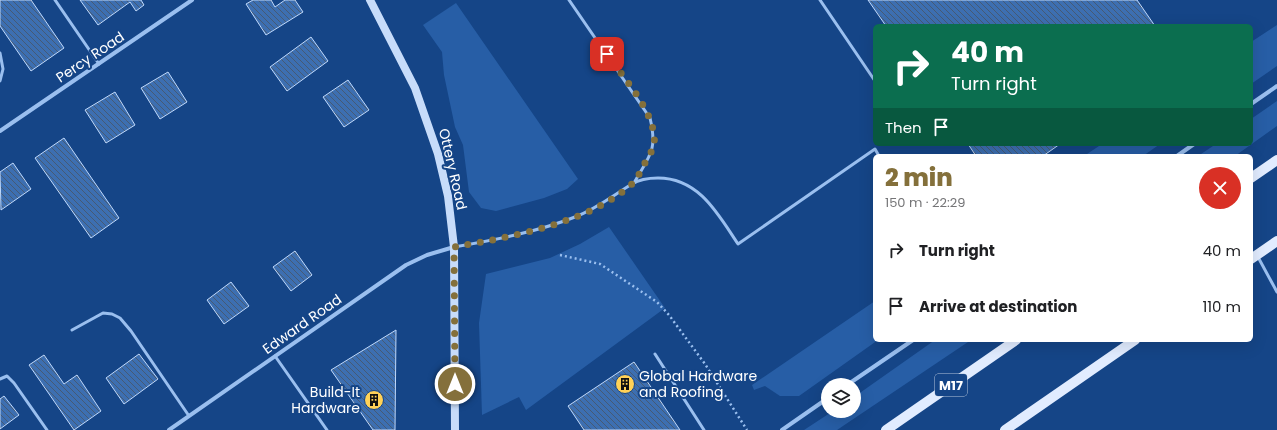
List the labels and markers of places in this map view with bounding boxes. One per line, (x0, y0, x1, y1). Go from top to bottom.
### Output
pin (590, 37, 624, 71)
place label: Global Hardware and Roofing (639, 366, 757, 402)
building icon: Global Hardware and Roofing (614, 373, 636, 395)
place label: Build-It Hardware (291, 382, 360, 418)
building icon: Build-It Hardware (363, 389, 385, 411)

